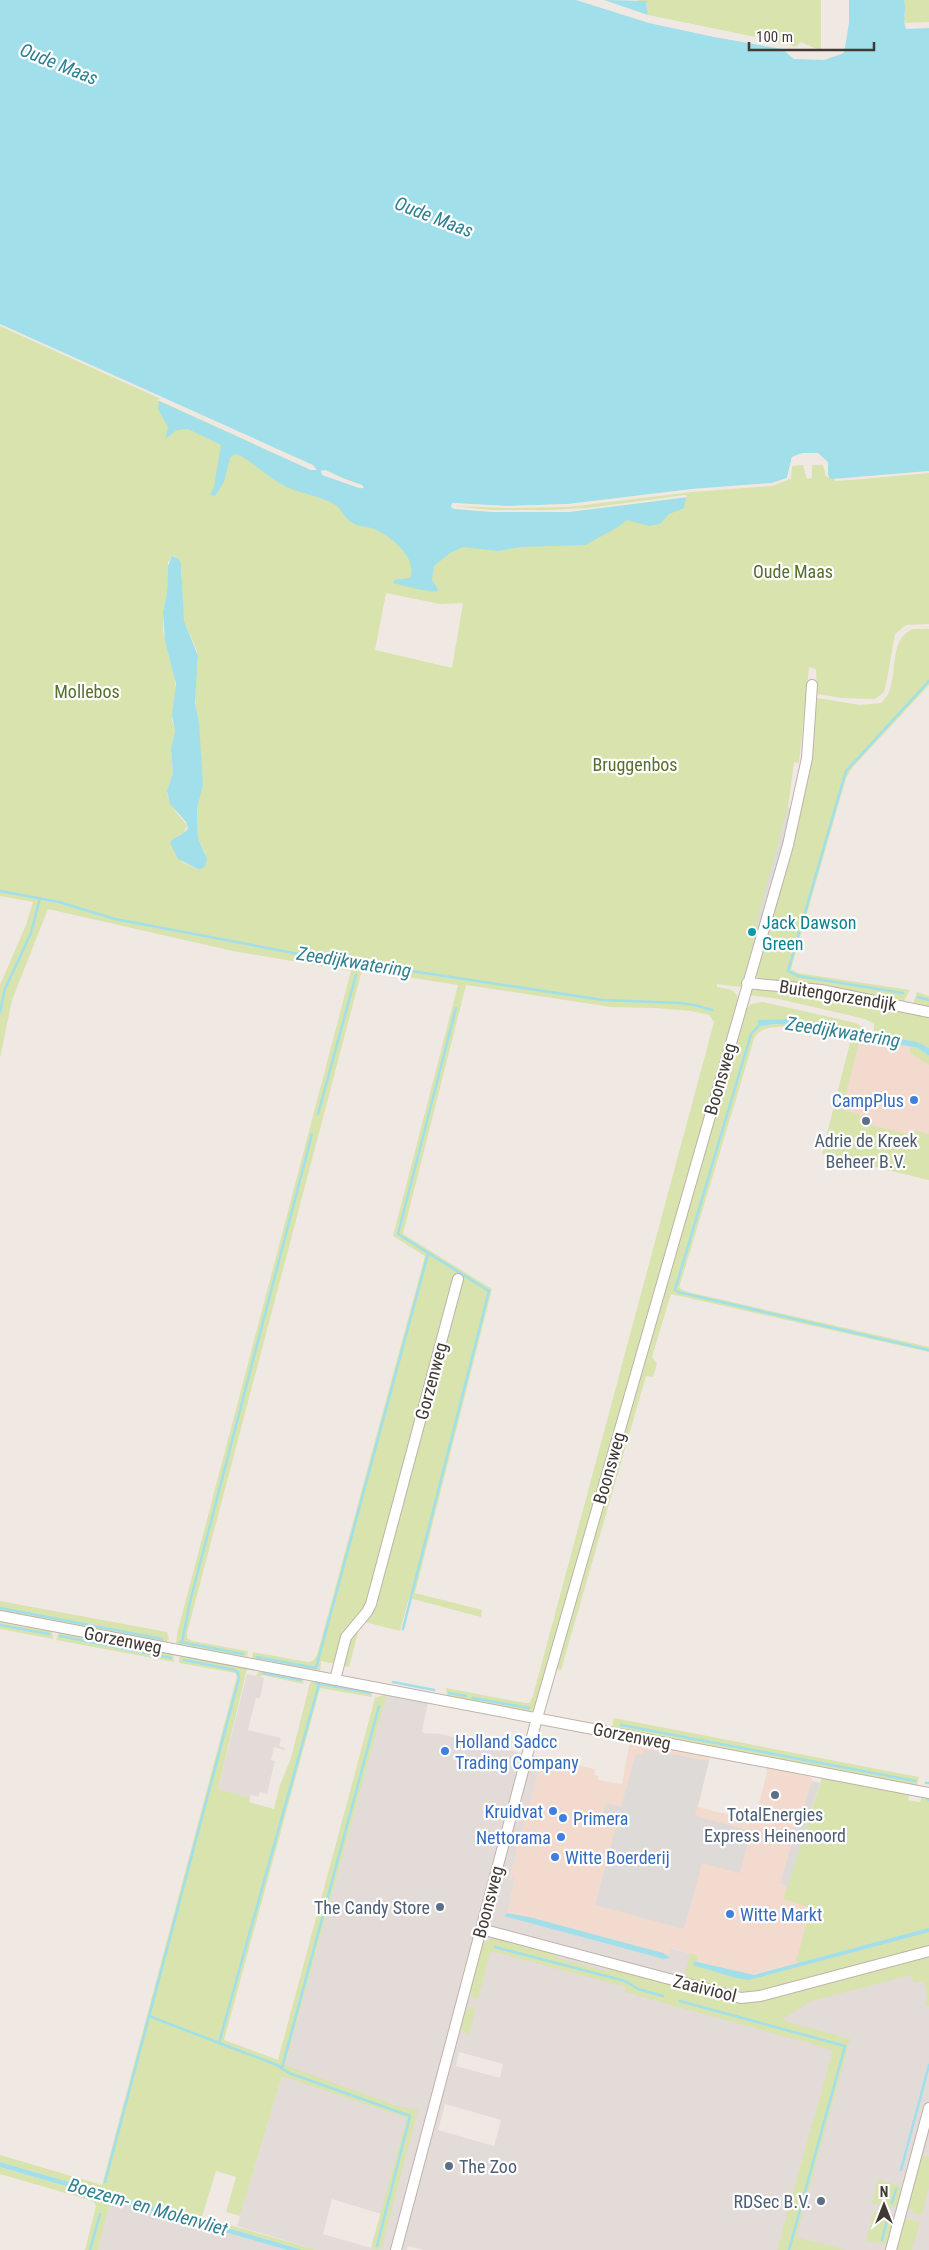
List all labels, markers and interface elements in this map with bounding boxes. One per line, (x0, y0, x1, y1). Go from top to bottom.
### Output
scale bar (749, 20, 874, 52)
text: 100 m (756, 28, 793, 46)
water label: Oude Maas (17, 38, 101, 90)
water label: Oude Maas (392, 192, 476, 242)
park label: Oude Maas (753, 561, 833, 582)
park label: Mollebos (54, 681, 120, 702)
park label: Bruggenbos (592, 754, 678, 775)
place label: Jack Dawson Green (762, 912, 856, 954)
marker: Jack Dawson Green (746, 926, 758, 938)
water label: Zeedijkwatering (294, 941, 413, 982)
street label: Buitengorzendijk (778, 975, 898, 1015)
water label: Zeedijkwatering (783, 1011, 902, 1052)
street label: Boonsweg (700, 1041, 740, 1117)
place label: CampPlus (832, 1090, 904, 1111)
marker: CampPlus (908, 1094, 920, 1106)
marker: Adrie de Kreek Beheer B.V. (860, 1115, 872, 1127)
place label: Adrie de Kreek Beheer B.V. (814, 1130, 918, 1172)
street label: Gorzenweg (411, 1340, 451, 1422)
street label: Boonsweg (589, 1430, 629, 1506)
street label: Gorzenweg (82, 1622, 164, 1658)
street label: Gorzenweg (591, 1718, 673, 1754)
place label: Holland Sadcc Trading Company (455, 1731, 579, 1773)
marker: Holland Sadcc Trading Company (439, 1745, 451, 1757)
marker: TotalEnergies Express Heinenoord (769, 1789, 781, 1801)
place label: Kruidvat (484, 1801, 543, 1822)
place label: TotalEnergies Express Heinenoord (704, 1804, 846, 1846)
marker: Kruidvat (547, 1805, 559, 1817)
place label: Primera (573, 1808, 628, 1829)
marker: Primera (557, 1812, 569, 1824)
place label: Nettorama (476, 1827, 551, 1848)
marker: Nettorama (555, 1831, 567, 1843)
place label: Witte Boerderij (565, 1847, 670, 1868)
marker: Witte Boerderij (549, 1851, 561, 1863)
street label: Boonsweg (468, 1864, 508, 1940)
place label: The Candy Store (314, 1897, 430, 1918)
marker: The Candy Store (434, 1901, 446, 1913)
place label: Witte Markt (740, 1904, 822, 1925)
marker: Witte Markt (724, 1908, 736, 1920)
street label: Zaaiviool (671, 1970, 739, 2006)
place label: The Zoo (459, 2156, 517, 2177)
marker: The Zoo (443, 2160, 455, 2172)
water label: Boezem- en Molenvliet (66, 2173, 231, 2241)
north arrow (859, 2180, 909, 2230)
text: N (880, 2184, 888, 2200)
place label: RDSec B.V. (734, 2191, 811, 2212)
marker: RDSec B.V. (815, 2195, 827, 2207)

